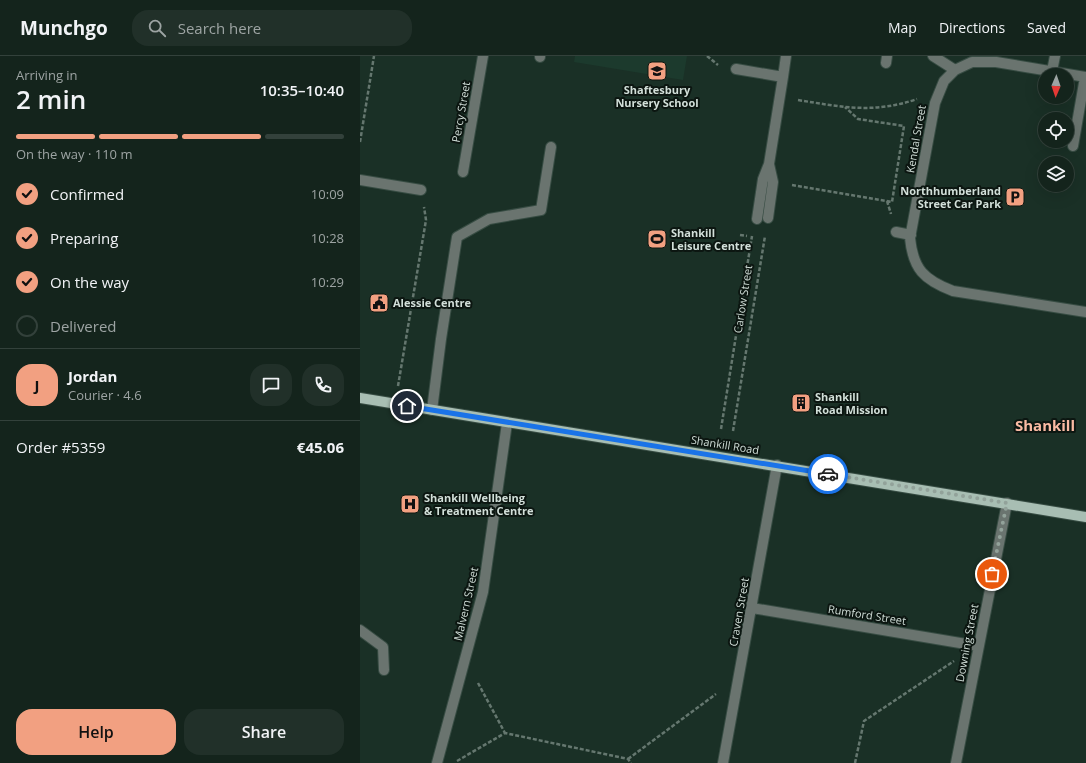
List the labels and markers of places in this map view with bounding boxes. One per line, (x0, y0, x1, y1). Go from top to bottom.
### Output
school or university icon: Shaftesbury Nursery School (646, 60, 668, 82)
place label: Shaftesbury Nursery School (615, 82, 699, 110)
place label: Northhumberland Street Car Park (900, 183, 1001, 211)
parking icon: Northhumberland Street Car Park (1004, 186, 1026, 208)
place label: Shankill Leisure Centre (671, 225, 752, 253)
sports icon: Shankill Leisure Centre (646, 228, 668, 250)
public building icon: Alessie Centre (368, 292, 390, 314)
place label: Alessie Centre (393, 295, 472, 310)
pin (390, 389, 424, 423)
place label: Shankill Road Mission (815, 389, 888, 417)
building icon: Shankill Road Mission (790, 392, 812, 414)
place label: Shankill Wellbeing & Treatment Centre (424, 490, 534, 518)
hospital icon: Shankill Wellbeing & Treatment Centre (399, 493, 421, 515)
pin (975, 557, 1009, 591)

